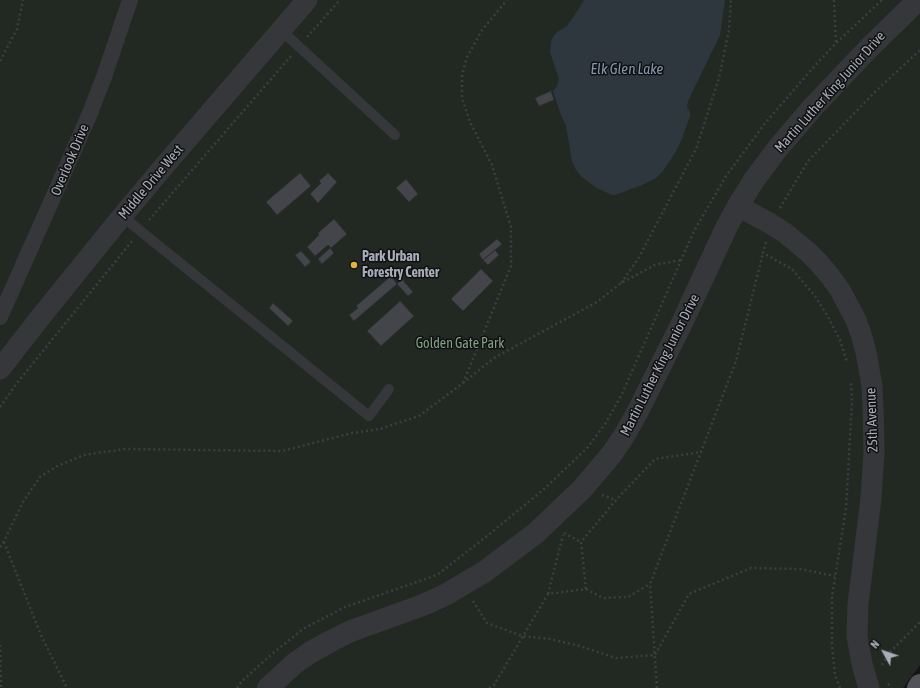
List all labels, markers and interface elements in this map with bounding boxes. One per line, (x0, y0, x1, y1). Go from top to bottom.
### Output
street label: Martin Luther King Junior Drive (771, 28, 889, 156)
water label: Elk Glen Lake (591, 60, 663, 78)
street label: Overlook Drive (47, 122, 93, 198)
street label: Middle Drive West (115, 141, 187, 223)
place label: Park Urban Forestry Center (362, 249, 439, 282)
marker: Park Urban Forestry Center (349, 260, 359, 270)
street label: Martin Luther King Junior Drive (617, 291, 703, 439)
park label: Golden Gate Park (416, 336, 504, 352)
street label: 25th Avenue (862, 387, 882, 453)
north arrow (864, 632, 904, 672)
text: N (868, 638, 881, 651)

